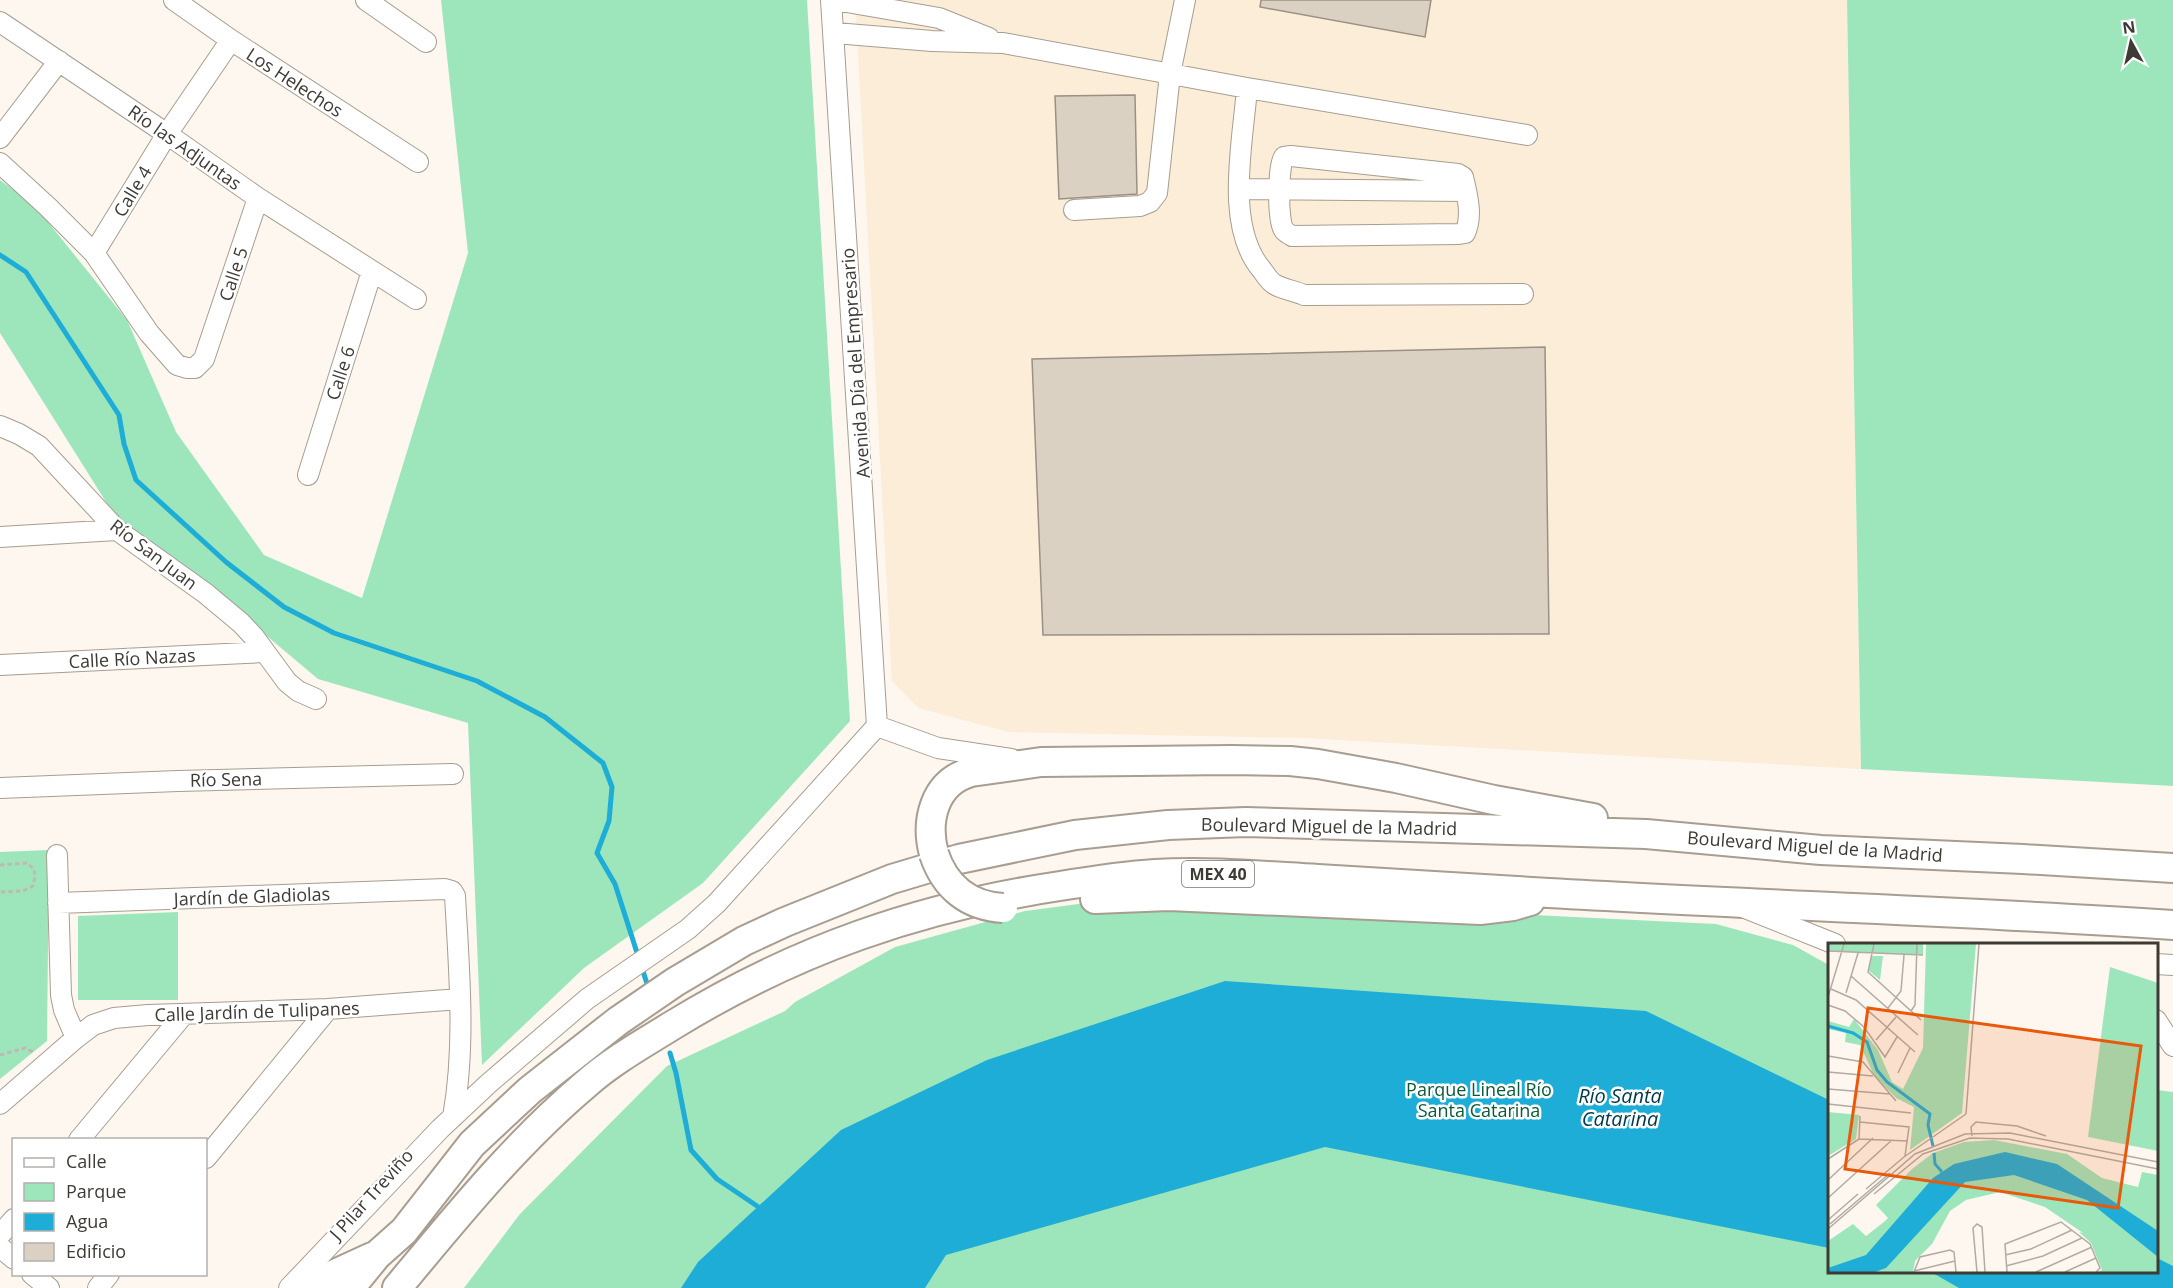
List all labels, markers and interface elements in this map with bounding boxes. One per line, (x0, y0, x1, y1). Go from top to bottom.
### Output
north arrow (2101, 12, 2161, 72)
text: N (2121, 15, 2137, 39)
street label: Los Helechos (242, 42, 348, 122)
street label: Río las Adjuntas (124, 99, 246, 195)
street label: Calle 4 (107, 161, 157, 221)
street label: Calle 5 (213, 244, 253, 304)
street label: Avenida Día del Empresario (835, 247, 875, 479)
street label: Calle 6 (320, 343, 360, 403)
street label: Río San Juan (105, 513, 203, 595)
street label: Calle Río Nazas (68, 643, 196, 673)
street label: Río Sena (190, 766, 262, 792)
street label: Boulevard Miguel de la Madrid (1201, 812, 1457, 840)
street label: Boulevard Miguel de la Madrid (1686, 825, 1944, 867)
road number: MEX 40 (1182, 861, 1254, 887)
street label: Jardín de Gladiolas (171, 881, 331, 911)
inset map (1828, 943, 2158, 1273)
street label: Calle Jardín de Tulipanes (154, 995, 360, 1027)
park label: Parque Lineal Río Santa Catarina (1406, 1077, 1552, 1122)
water label: Río Santa Catarina (1578, 1082, 1662, 1132)
legend (12, 1138, 207, 1276)
street label: J Pilar Treviño (323, 1144, 418, 1246)
text: Calle (66, 1149, 107, 1173)
text: Parque (66, 1179, 126, 1203)
text: Agua (66, 1209, 108, 1233)
text: Edificio (66, 1239, 126, 1263)

